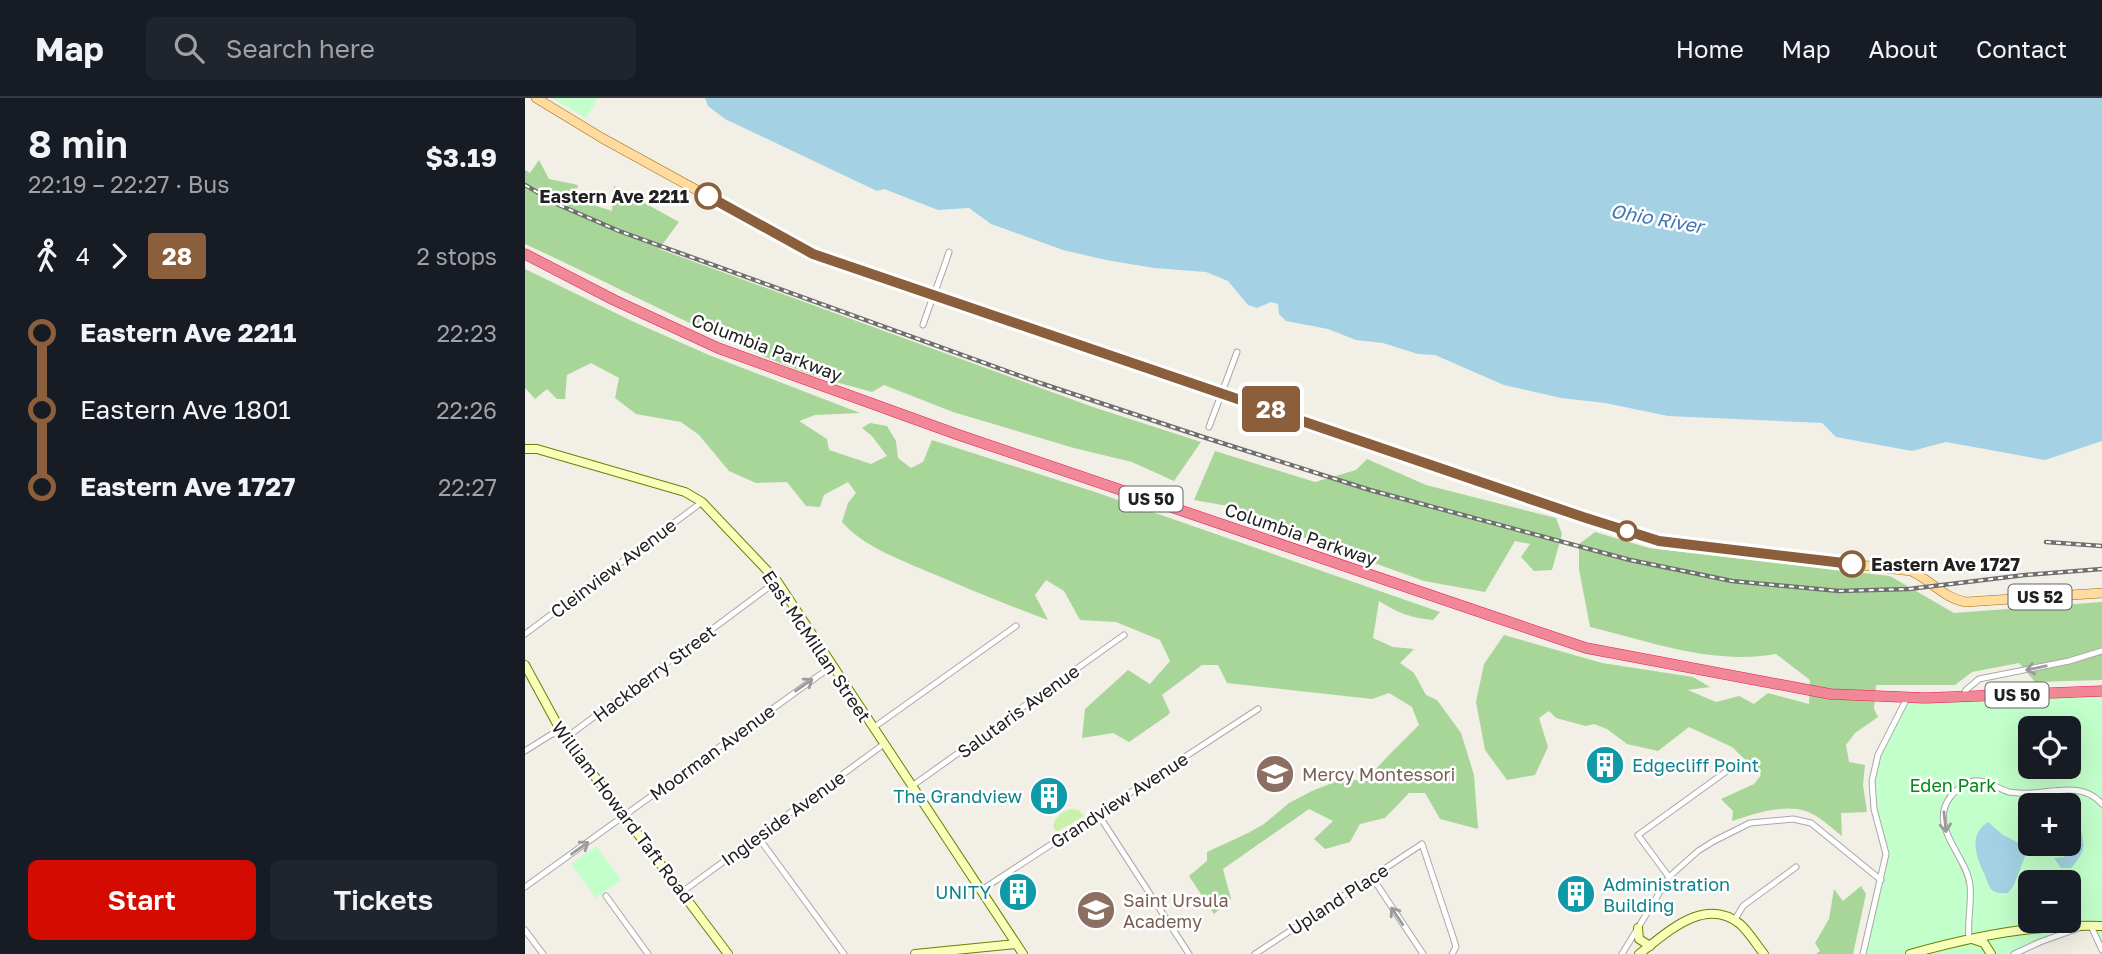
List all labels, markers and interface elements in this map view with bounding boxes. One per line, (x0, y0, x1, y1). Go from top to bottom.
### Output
search box (146, 17, 636, 80)
text: Map (35, 29, 104, 68)
icon: search (170, 29, 208, 67)
text: Search here (226, 33, 375, 64)
text: Home (1676, 34, 1744, 63)
text: Map (1782, 34, 1831, 63)
text: About (1869, 34, 1938, 63)
text: Contact (1976, 34, 2067, 63)
text: 8 min (28, 121, 128, 166)
text: $3.19 (425, 142, 497, 173)
text: 22:19 – 22:27 · Bus (28, 170, 229, 198)
marker: Eastern Ave 2211 (695, 183, 721, 209)
place label: Eastern Ave 2211 (539, 185, 689, 207)
water label: Ohio River (1609, 199, 1708, 238)
icon: walk (28, 237, 66, 275)
icon: forward (100, 237, 138, 275)
text: 28 (162, 241, 192, 270)
text: 4 (76, 242, 90, 270)
text: 2 stops (416, 242, 497, 270)
street label: Columbia Parkway (689, 308, 845, 386)
text: Eastern Ave 2211 (80, 317, 296, 348)
text: 22:23 (437, 319, 497, 347)
line badge: 28 (1239, 386, 1303, 432)
text: Eastern Ave 1801 (80, 394, 291, 425)
text: 28 (1256, 394, 1286, 423)
text: 22:26 (436, 396, 497, 424)
text: Eastern Ave 1727 (80, 471, 295, 502)
text: 22:27 (438, 473, 497, 501)
road number: US 50 (1119, 486, 1183, 512)
street label: Columbia Parkway (1222, 498, 1380, 570)
street label: Cleinview Avenue (546, 514, 680, 622)
unlabelled marker (1617, 521, 1637, 541)
marker: Eastern Ave 1727 (1839, 551, 1865, 577)
place label: Eastern Ave 1727 (1871, 553, 2020, 575)
street label: East McMillan Street (758, 566, 876, 726)
road number: US 52 (2009, 584, 2071, 610)
street label: Hackberry Street (588, 620, 720, 726)
street label: Salutaris Avenue (953, 659, 1083, 763)
one-way arrow (2025, 662, 2048, 676)
one-way arrow (794, 678, 813, 692)
road number: US 50 (1985, 682, 2049, 708)
street label: Moorman Avenue (645, 699, 779, 805)
map controls (2018, 716, 2081, 933)
button: locate (2018, 716, 2081, 779)
street label: William Howard Taft Road (547, 717, 699, 907)
building icon: Edgecliff Point (1584, 744, 1626, 786)
street label: Grandview Avenue (1046, 747, 1192, 853)
school or university icon: Mercy Montessori (1254, 753, 1296, 795)
place label: Edgecliff Point (1632, 754, 1759, 776)
place label: Mercy Montessori (1302, 763, 1455, 785)
street label: Ingleside Avenue (717, 766, 849, 870)
park label: Eden Park (1910, 774, 1996, 796)
building icon: The Grandview (1028, 775, 1070, 817)
place label: The Grandview (893, 785, 1022, 807)
button: + (2018, 793, 2081, 856)
one-way arrow (1939, 810, 1952, 833)
one-way arrow (570, 841, 589, 855)
street label: Upland Place (1284, 859, 1392, 939)
button: Start (28, 860, 256, 940)
button: Tickets (270, 860, 497, 940)
button: − (2018, 870, 2081, 933)
building icon: UNITY (997, 871, 1039, 913)
building icon: Administration Building (1555, 873, 1597, 915)
place label: Administration Building (1603, 873, 1730, 916)
place label: UNITY (935, 881, 991, 903)
school or university icon: Saint Ursula Academy (1075, 889, 1117, 931)
place label: Saint Ursula Academy (1123, 889, 1229, 932)
one-way arrow (1390, 906, 1404, 926)

